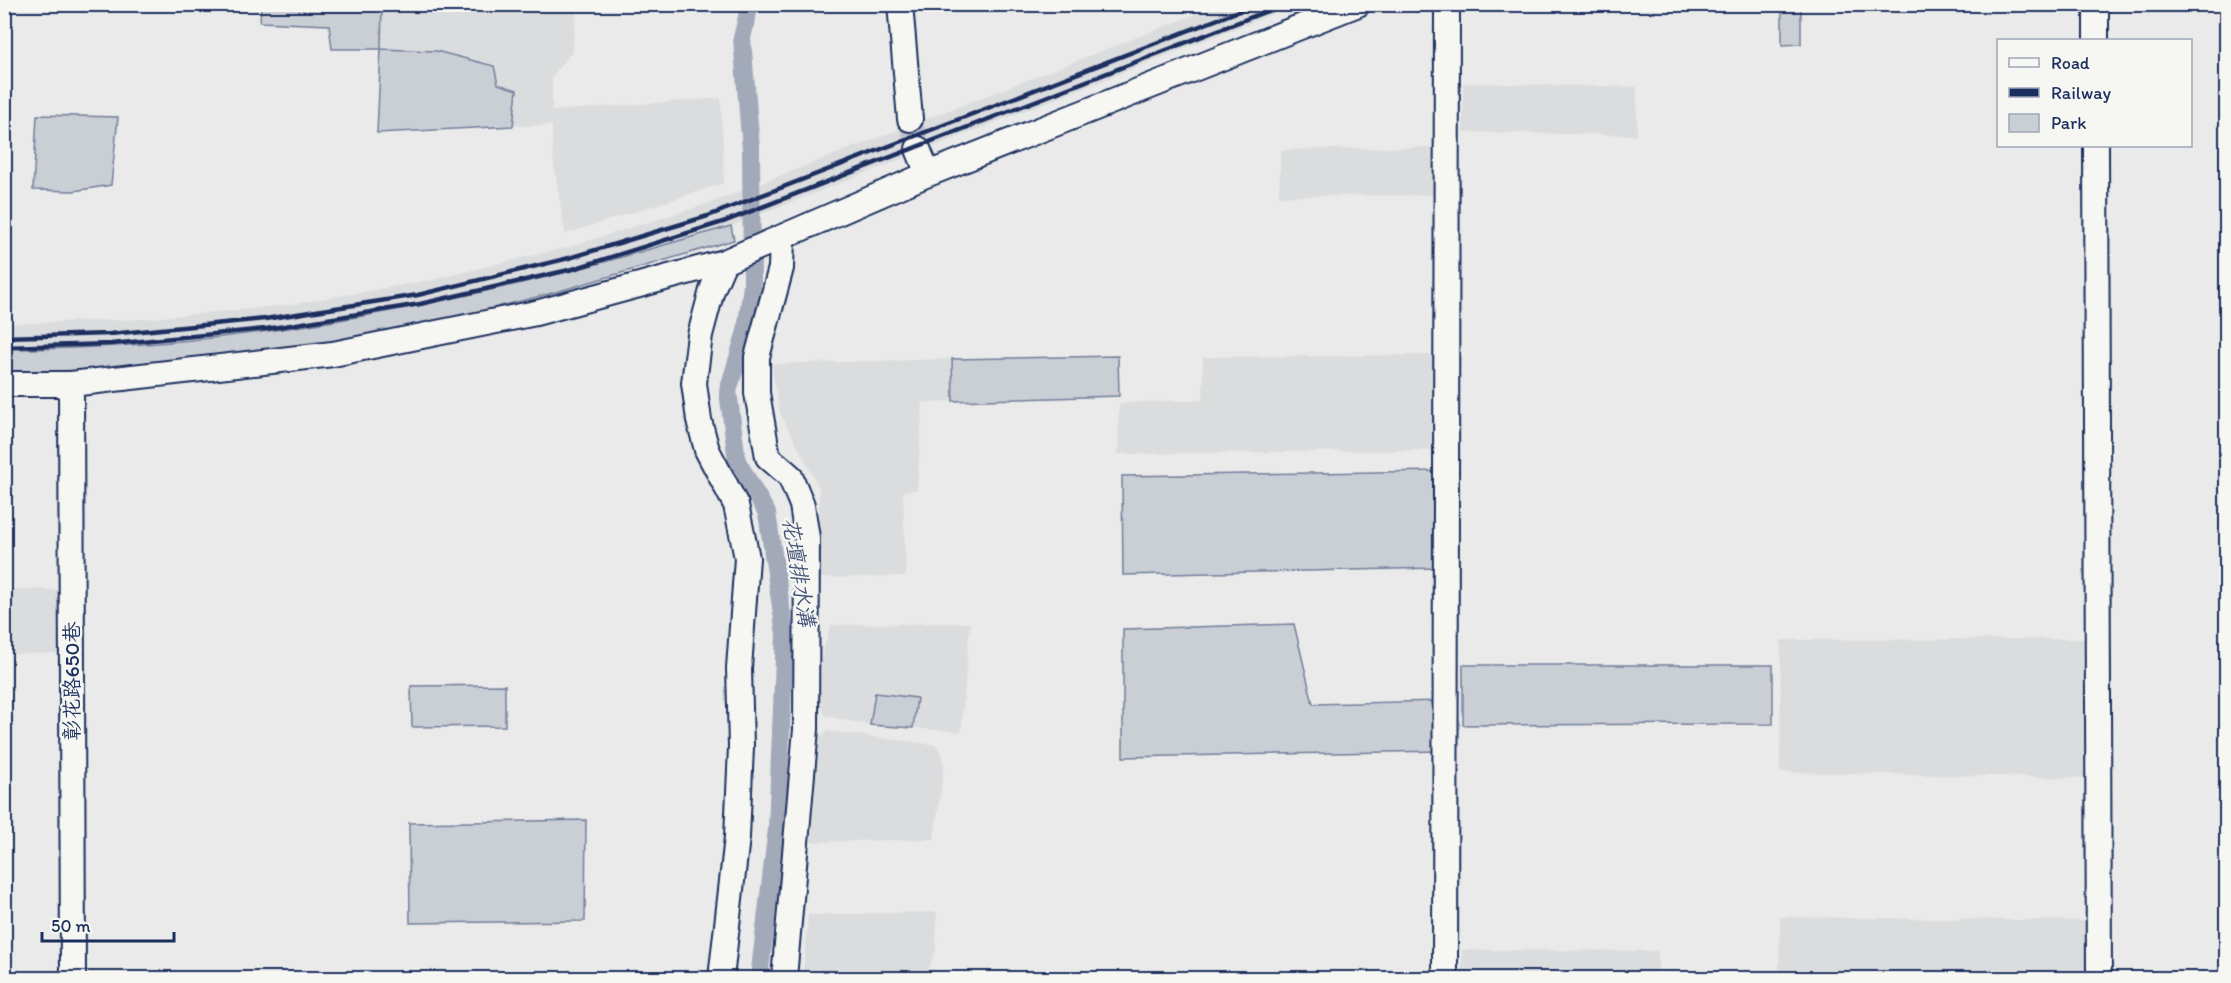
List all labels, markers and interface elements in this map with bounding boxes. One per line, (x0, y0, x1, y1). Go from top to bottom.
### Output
legend (1997, 39, 2192, 147)
text: Road (2051, 52, 2090, 74)
text: Railway (2051, 82, 2112, 104)
text: Park (2051, 112, 2086, 134)
water label: 花壇排水溝 (777, 516, 821, 630)
street label: 彰花路650巷 (59, 621, 84, 741)
scale bar (42, 905, 174, 943)
text: 50 m (51, 915, 91, 937)

